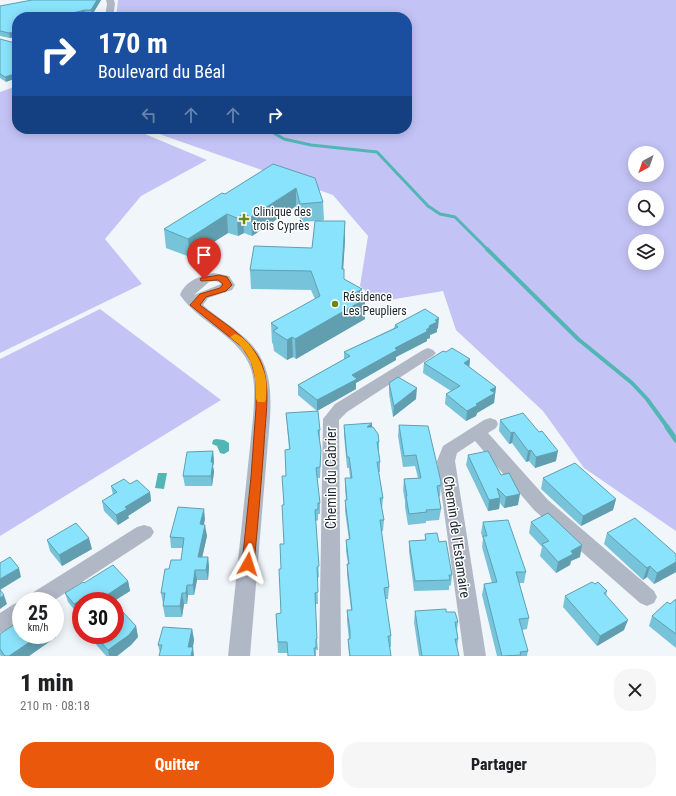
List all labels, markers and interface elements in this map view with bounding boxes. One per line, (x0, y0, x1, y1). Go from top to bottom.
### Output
text: 170 m (98, 27, 168, 60)
icon: right (32, 28, 84, 80)
text: Boulevard du Béal (98, 61, 225, 82)
icon: left (138, 104, 160, 126)
icon: ahead (180, 104, 202, 126)
icon: ahead (222, 104, 244, 126)
icon: right (264, 104, 286, 126)
north arrow (628, 146, 664, 182)
map controls (628, 146, 664, 270)
button: search (628, 190, 664, 226)
place label: Clinique des trois Cyprès (253, 205, 311, 233)
marker: Clinique des trois Cyprès (238, 213, 250, 225)
button: layers (628, 234, 664, 270)
pin (187, 238, 221, 279)
icon: arrive (193, 244, 215, 266)
place label: Résidence Les Peupliers (343, 290, 407, 318)
marker: Résidence Les Peupliers (330, 299, 340, 309)
street label: Chemin du Cabrier (323, 427, 339, 529)
street label: Chemin de l'Estamaire (441, 475, 474, 599)
position arrow (227, 543, 269, 585)
speed limit sign: 30 (72, 592, 124, 644)
text: 25 (28, 601, 48, 625)
text: km/h (28, 622, 48, 633)
text: 1 min (20, 669, 74, 697)
button: close (614, 669, 656, 711)
text: 210 m · 08:18 (20, 698, 90, 713)
button: Quitter (20, 742, 334, 788)
button: Partager (342, 742, 656, 788)

